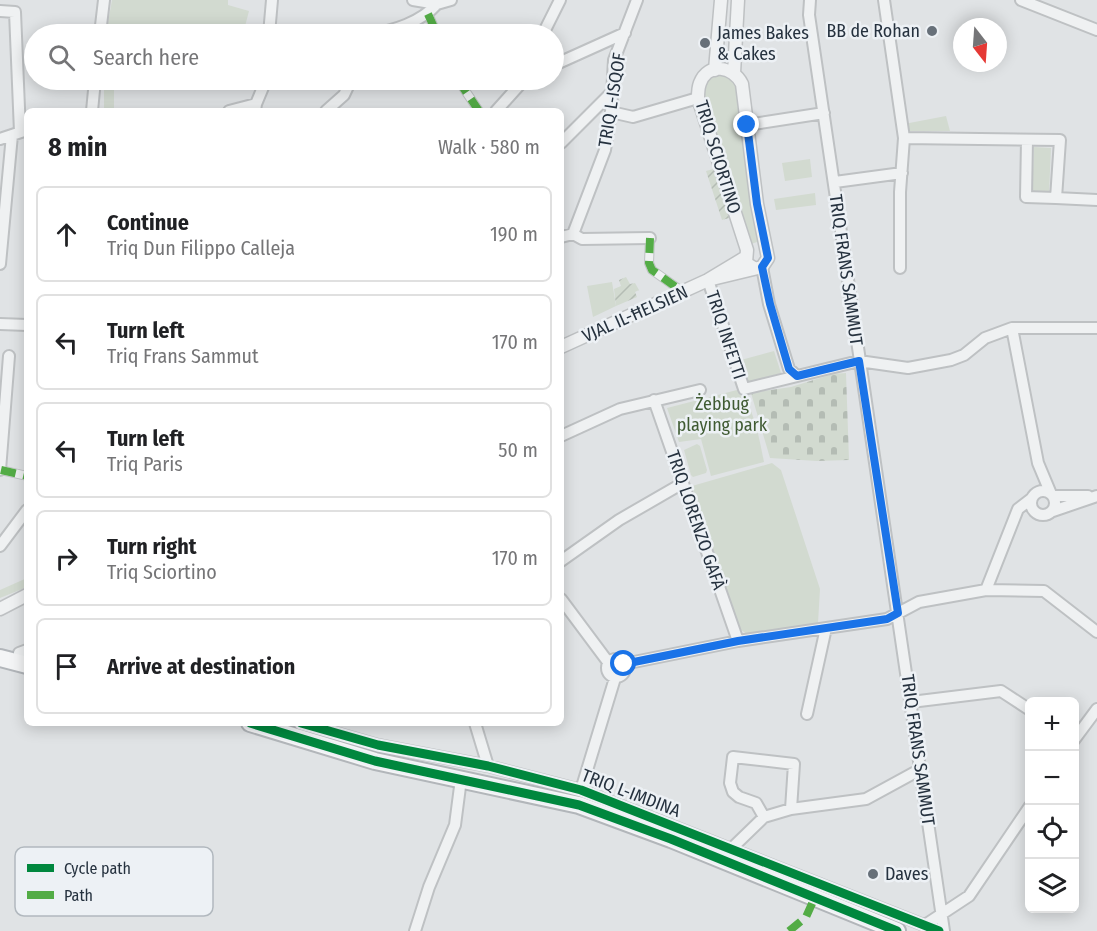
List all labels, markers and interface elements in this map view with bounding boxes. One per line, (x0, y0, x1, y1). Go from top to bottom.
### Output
north arrow (953, 18, 1007, 72)
place label: BB de Rohan (827, 20, 920, 42)
place label: James Bakes & Cakes (717, 22, 809, 65)
search box (24, 24, 564, 90)
marker: BB de Rohan (925, 24, 939, 38)
marker: James Bakes & Cakes (698, 36, 712, 50)
icon: search (45, 41, 78, 74)
text: Search here (93, 44, 199, 71)
street label: TRIQ L-ISQOF (594, 51, 630, 149)
street label: TRIQ SCIORTINO (690, 98, 746, 216)
route end (733, 111, 759, 137)
text: 8 min (48, 132, 107, 163)
text: Walk · 580 m (438, 135, 540, 159)
street label: TRIQ FRANS SAMMUT (824, 193, 868, 348)
text: Continue (107, 209, 189, 236)
icon: ahead (50, 218, 83, 251)
text: 190 m (490, 222, 538, 246)
text: Triq Dun Filippo Calleja (107, 236, 295, 260)
street label: VJAL IL-ĦELSIEN (579, 281, 691, 347)
street label: TRIQ INFETTI (701, 288, 751, 382)
text: Turn left (107, 317, 185, 344)
icon: left (50, 326, 83, 359)
text: 170 m (492, 330, 538, 354)
text: Triq Frans Sammut (107, 344, 259, 368)
park label: Żebbuġ playing park (677, 393, 768, 436)
text: Turn left (107, 425, 185, 452)
icon: left (50, 434, 83, 467)
text: 50 m (498, 438, 538, 462)
street label: TRIQ LORENZO GAFÀ (662, 447, 731, 593)
text: Triq Paris (107, 452, 183, 476)
text: Turn right (107, 533, 196, 560)
icon: right (50, 542, 83, 575)
text: 170 m (492, 546, 538, 570)
text: Triq Sciortino (107, 560, 217, 584)
icon: arrive (50, 650, 83, 683)
route start (610, 650, 636, 676)
text: Arrive at destination (107, 653, 295, 680)
street label: TRIQ FRANS SAMMUT (896, 673, 940, 828)
map controls (1025, 697, 1079, 913)
button: + (1025, 697, 1079, 751)
button: − (1025, 751, 1079, 805)
street label: TRIQ L-IMDINA (578, 764, 684, 822)
button: locate (1025, 805, 1079, 859)
legend (15, 847, 213, 916)
text: Cycle path (64, 859, 131, 878)
button: layers (1025, 859, 1079, 913)
place label: Daves (885, 863, 929, 885)
marker: Daves (866, 867, 880, 881)
text: Path (64, 886, 93, 905)

